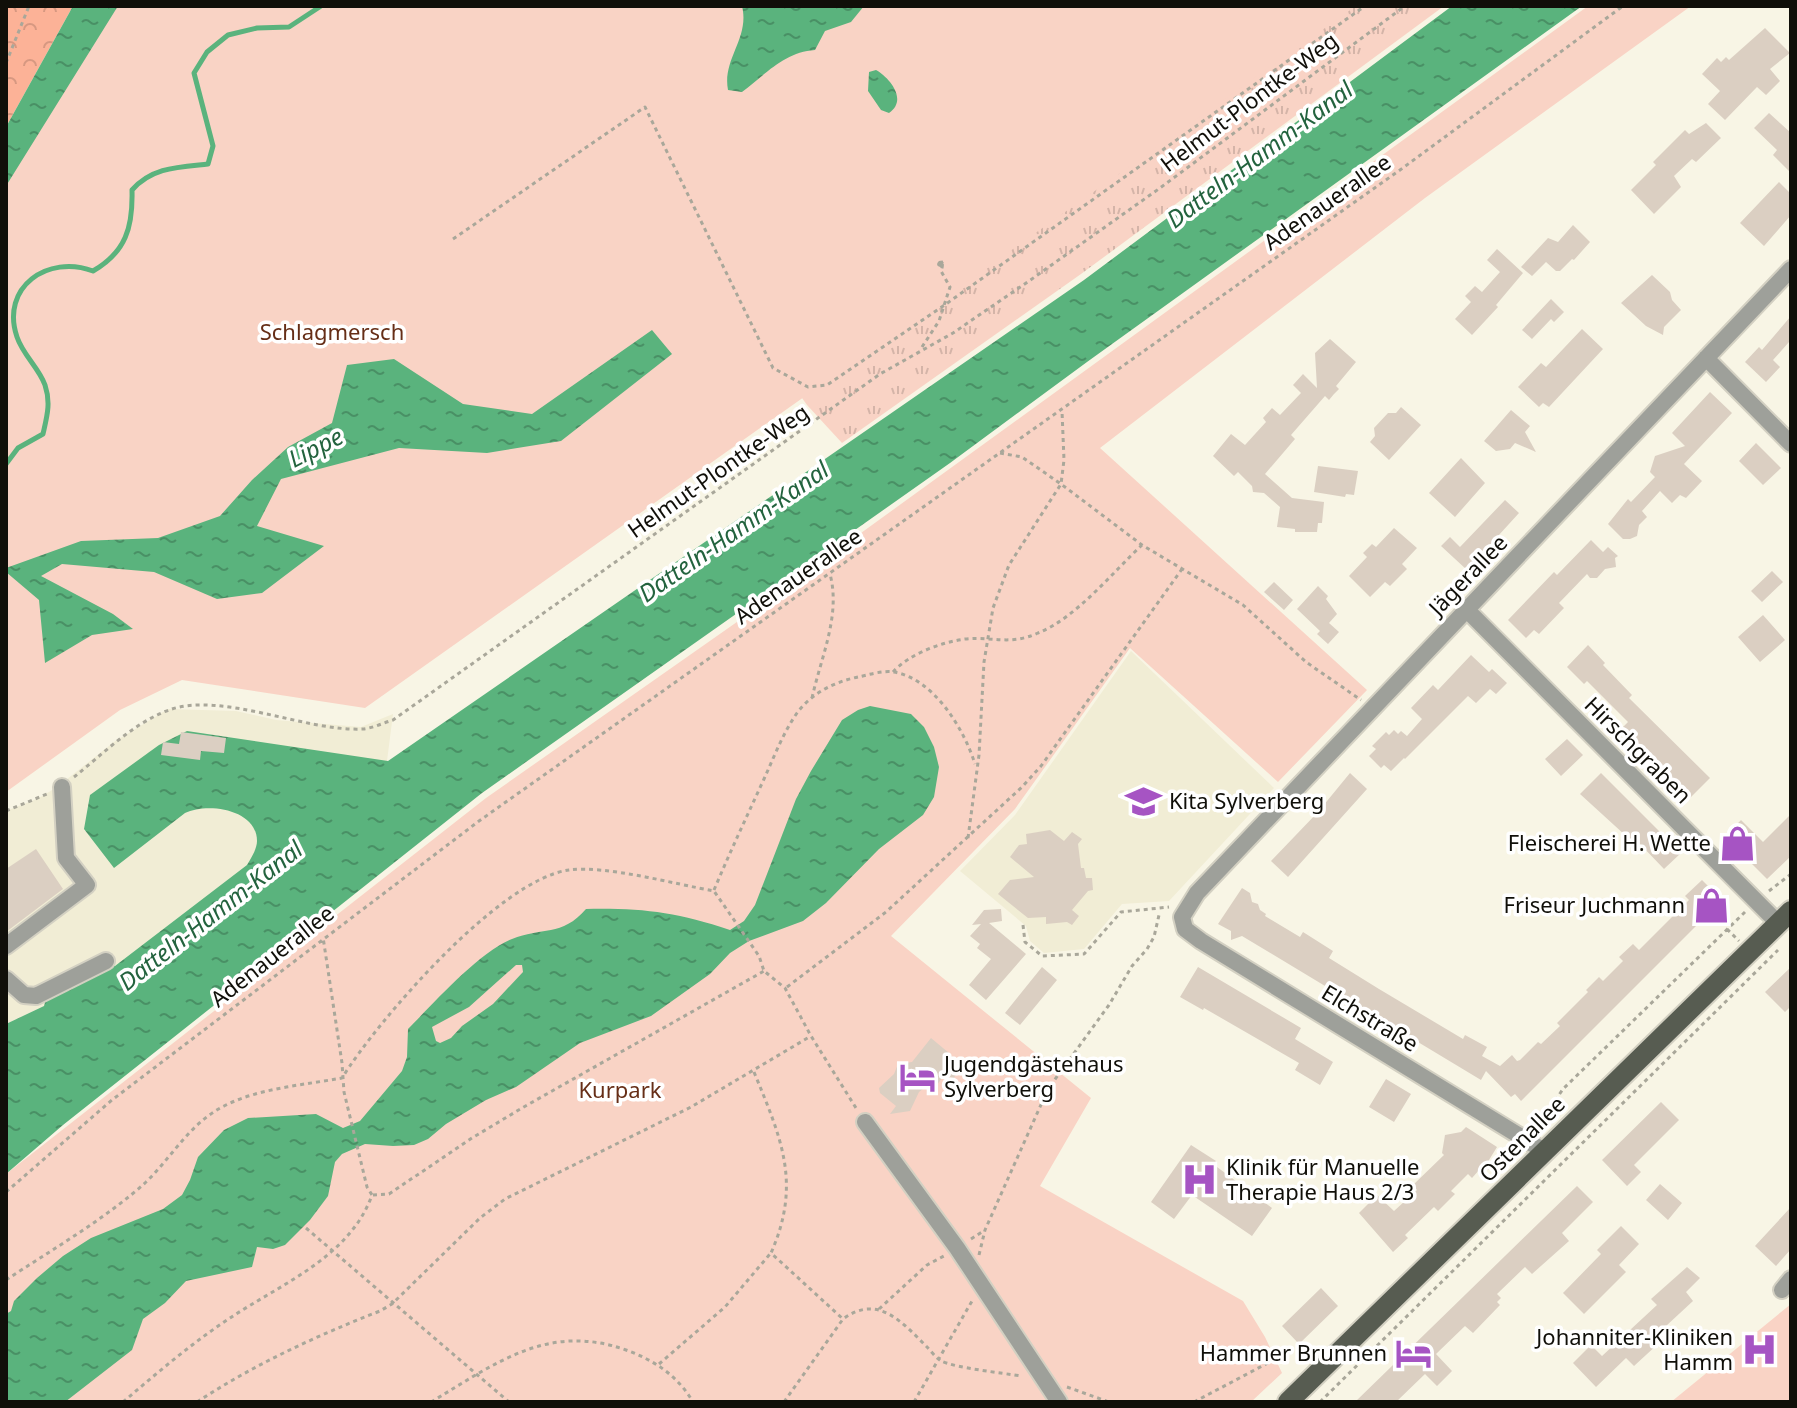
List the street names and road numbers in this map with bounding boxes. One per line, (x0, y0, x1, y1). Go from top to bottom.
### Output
street label: Helmut-Plontke-Weg (1154, 25, 1343, 178)
street label: Adenauerallee (1257, 146, 1396, 256)
street label: Helmut-Plontke-Weg (621, 396, 814, 544)
street label: Adenauerallee (728, 520, 867, 630)
street label: Jägerallee (1420, 527, 1513, 623)
street label: Hirschgraben (1579, 689, 1699, 809)
street label: Adenauerallee (203, 897, 339, 1013)
street label: Elchstraße (1317, 977, 1424, 1058)
street label: Ostenallee (1472, 1089, 1571, 1188)

